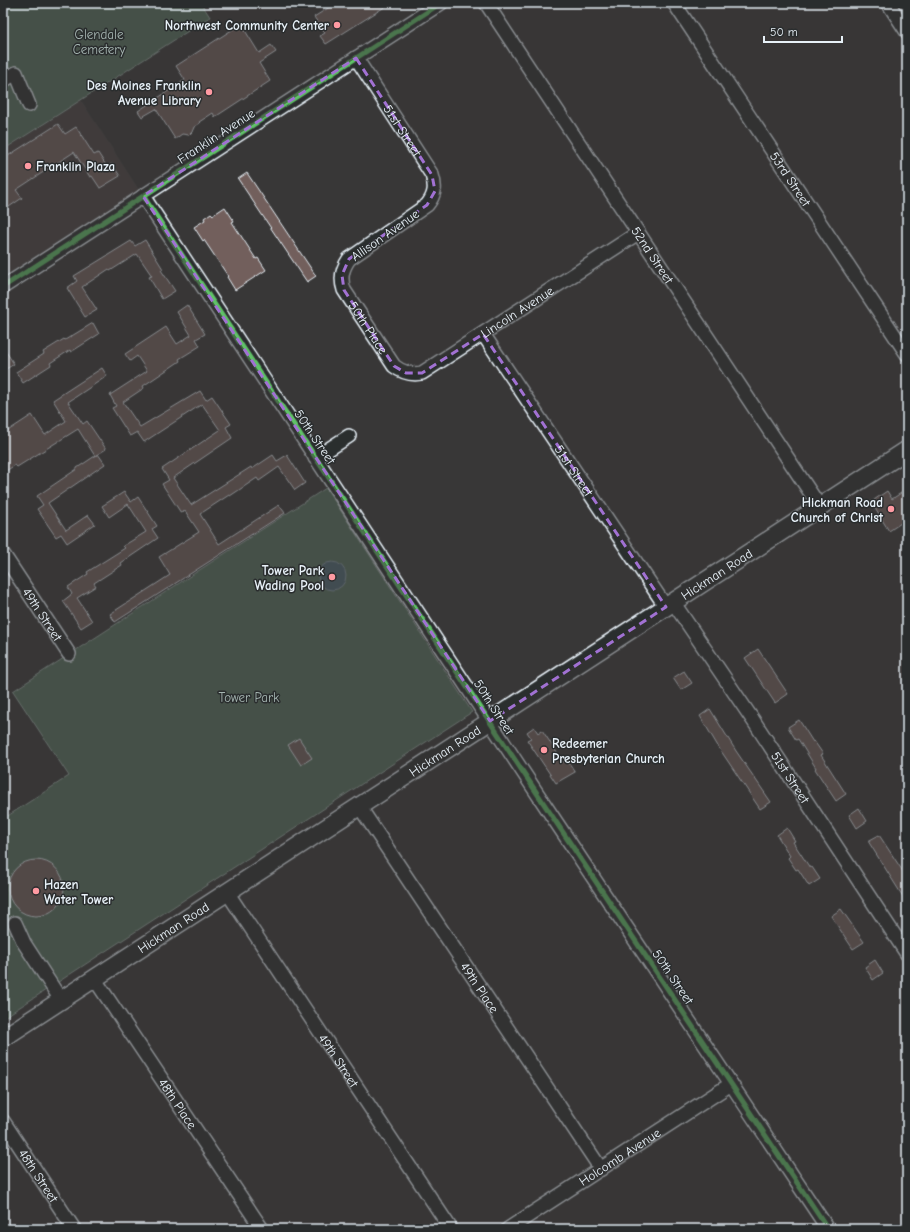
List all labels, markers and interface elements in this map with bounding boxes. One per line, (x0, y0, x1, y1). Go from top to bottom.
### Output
place label: Northwest Community Center (165, 18, 330, 33)
scale bar (764, 18, 842, 44)
marker: Northwest Community Center (332, 20, 342, 30)
text: 50 m (770, 25, 798, 39)
park label: Glendale Cemetery (73, 27, 125, 57)
place label: Des Moines Franklin Avenue Library (87, 78, 201, 108)
marker: Des Moines Franklin Avenue Library (204, 87, 214, 97)
street label: 51st Street (381, 102, 426, 160)
street label: Franklin Avenue (174, 105, 258, 167)
street label: 53rd Street (767, 149, 815, 210)
place label: Franklin Plaza (36, 159, 115, 174)
marker: Franklin Plaza (23, 161, 33, 171)
street label: Allison Avenue (348, 206, 422, 264)
street label: 52nd Street (629, 224, 678, 287)
street label: Lincoln Avenue (478, 282, 557, 341)
street label: 50th Place (346, 298, 392, 357)
street label: 50th Street (291, 407, 339, 468)
street label: 51st Street (552, 442, 597, 500)
place label: Hickman Road Church of Christ (791, 495, 884, 525)
marker: Hickman Road Church of Christ (886, 504, 896, 514)
street label: Hickman Road (678, 545, 755, 603)
place label: Tower Park Wading Pool (255, 563, 325, 593)
marker: Tower Park Wading Pool (327, 572, 337, 582)
street label: 49th Street (20, 585, 66, 645)
street label: 50th Street (471, 677, 518, 738)
park label: Tower Park (219, 690, 280, 705)
street label: Hickman Road (406, 722, 483, 779)
place label: Redeemer Presbyterian Church (552, 736, 665, 766)
marker: Redeemer Presbyterian Church (539, 745, 549, 755)
street label: 51st Street (768, 749, 814, 807)
place label: Hazen Water Tower (44, 877, 114, 907)
marker: Hazen Water Tower (31, 886, 41, 896)
street label: Hickman Road (135, 899, 212, 956)
street label: 50th Street (649, 947, 697, 1008)
street label: 49th Place (458, 959, 502, 1016)
street label: 49th Street (316, 1031, 363, 1091)
street label: 48th Place (156, 1075, 201, 1132)
street label: Holcomb Avenue (576, 1124, 663, 1188)
street label: 48th Street (16, 1146, 62, 1206)

